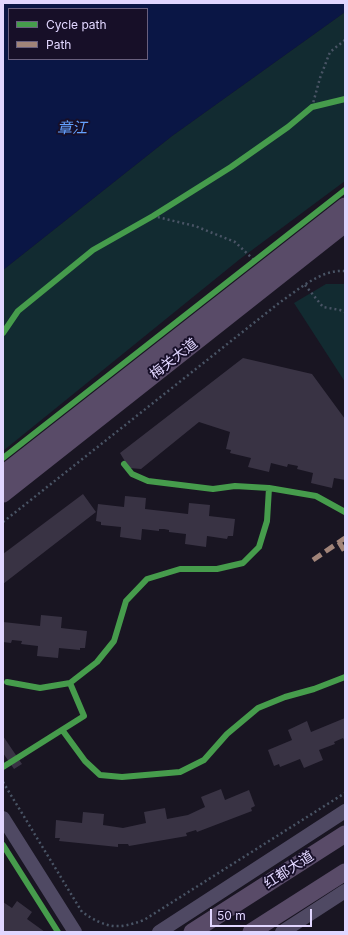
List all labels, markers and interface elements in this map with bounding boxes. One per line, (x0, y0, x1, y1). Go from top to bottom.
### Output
legend (8, 8, 148, 60)
text: Cycle path (46, 17, 107, 32)
text: Path (46, 37, 71, 52)
water label: 章江 (57, 119, 87, 137)
street label: 梅关大道 (147, 335, 201, 383)
street label: 红都大道 (261, 848, 317, 892)
scale bar (212, 901, 314, 927)
text: 50 m (217, 908, 246, 923)

